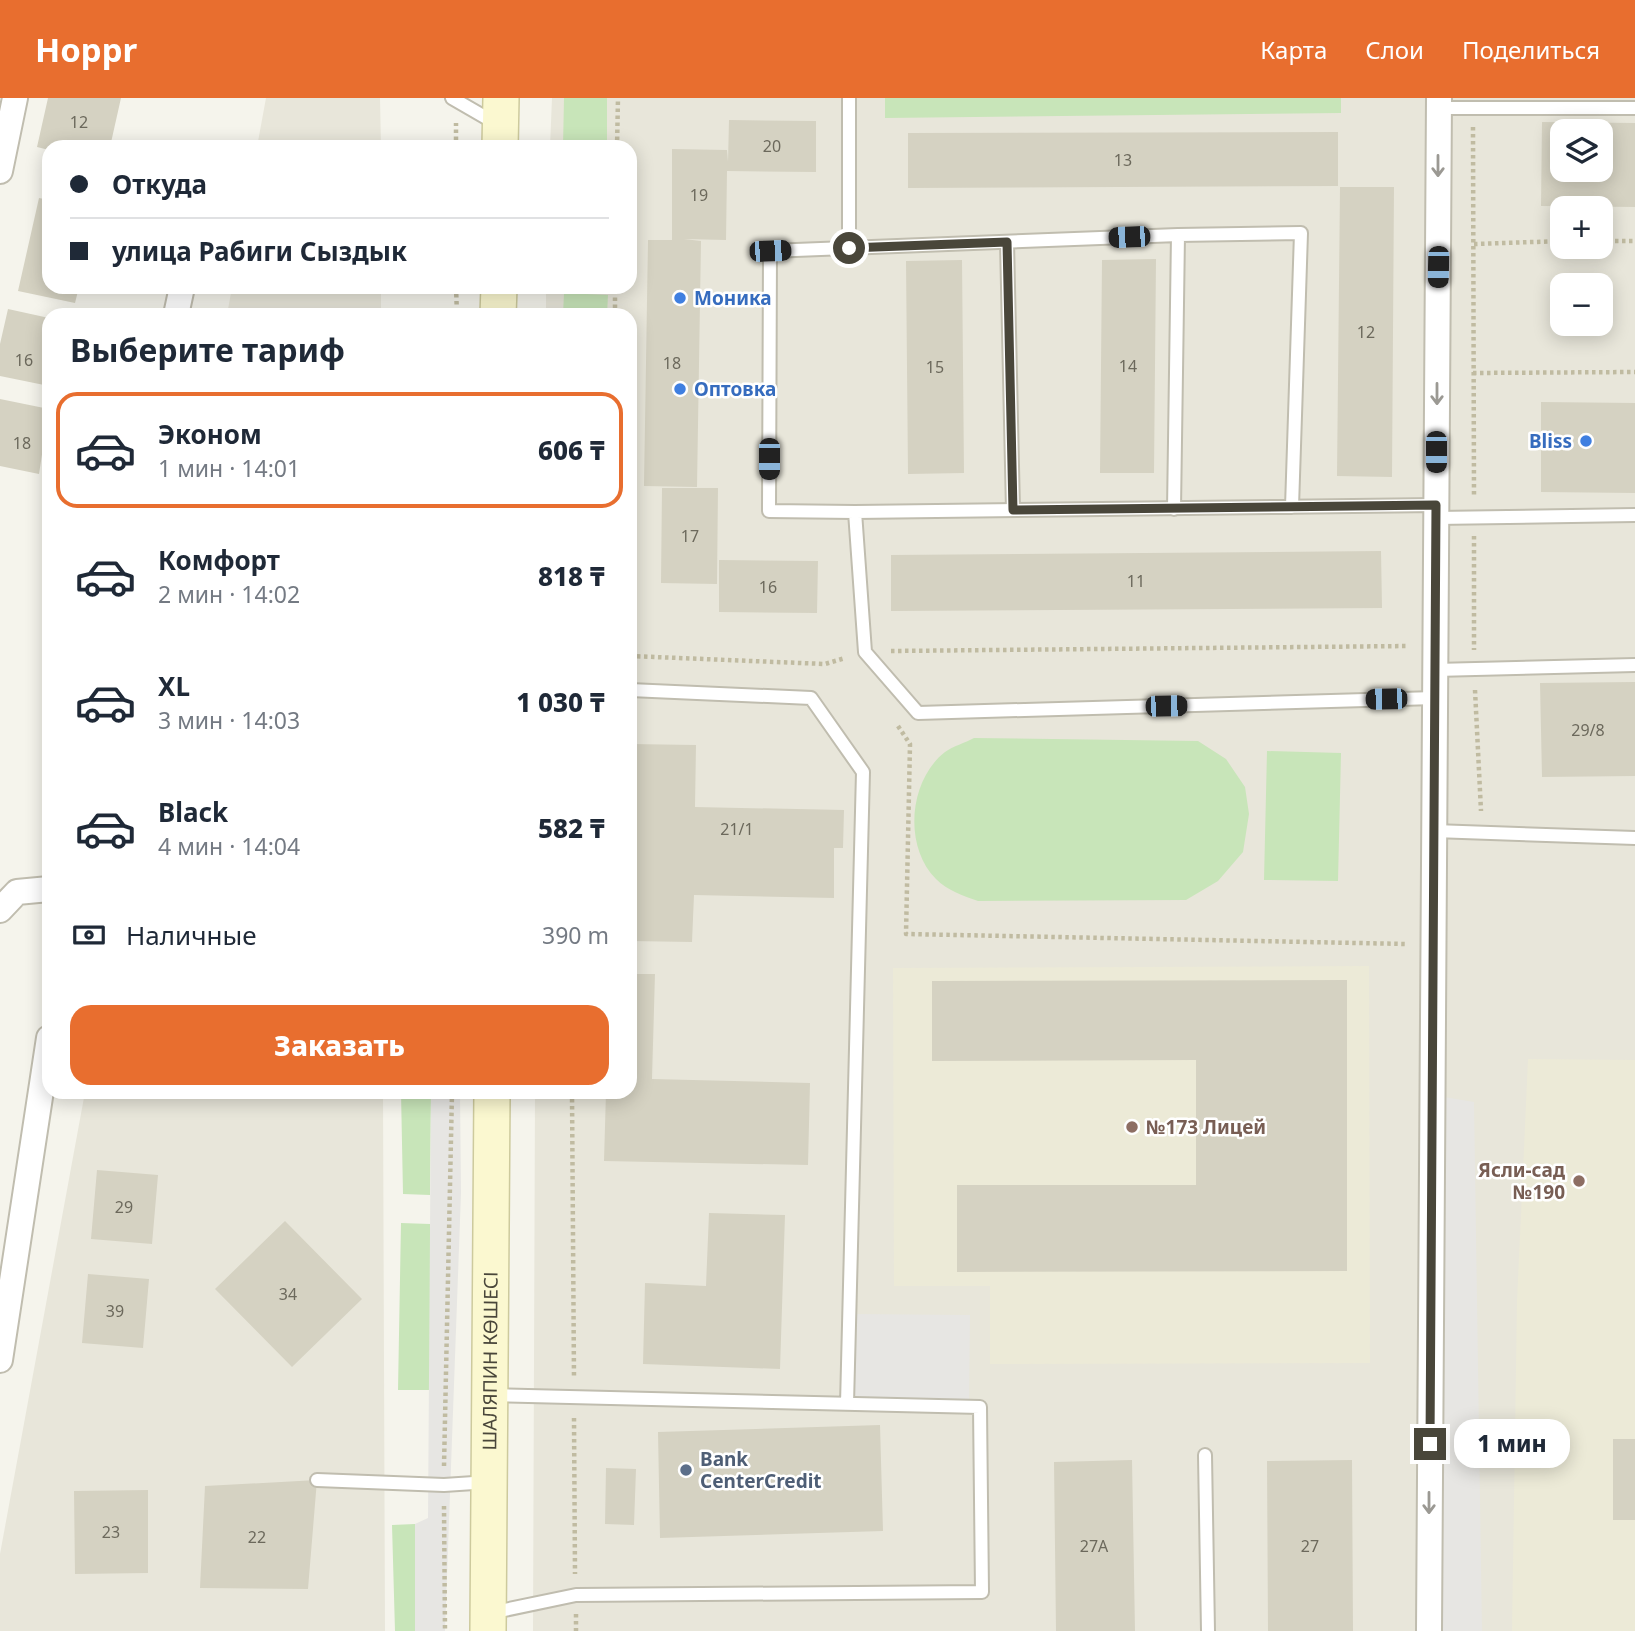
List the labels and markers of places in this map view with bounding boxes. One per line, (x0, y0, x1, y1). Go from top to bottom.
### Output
place label: Моника (694, 285, 772, 311)
marker: Моника (672, 290, 688, 306)
place label: Оптовка (694, 376, 776, 402)
marker: Оптовка (672, 381, 688, 397)
place label: Bliss (1529, 428, 1572, 454)
marker: Bliss (1578, 433, 1594, 449)
place label: №173 Лицей (1146, 1114, 1266, 1140)
marker: №173 Лицей (1124, 1119, 1140, 1135)
place label: Ясли-сад №190 (1478, 1157, 1565, 1205)
marker: Ясли-сад №190 (1571, 1173, 1587, 1189)
place label: Bank CenterCredit (700, 1446, 822, 1494)
marker: Bank CenterCredit (678, 1462, 694, 1478)

